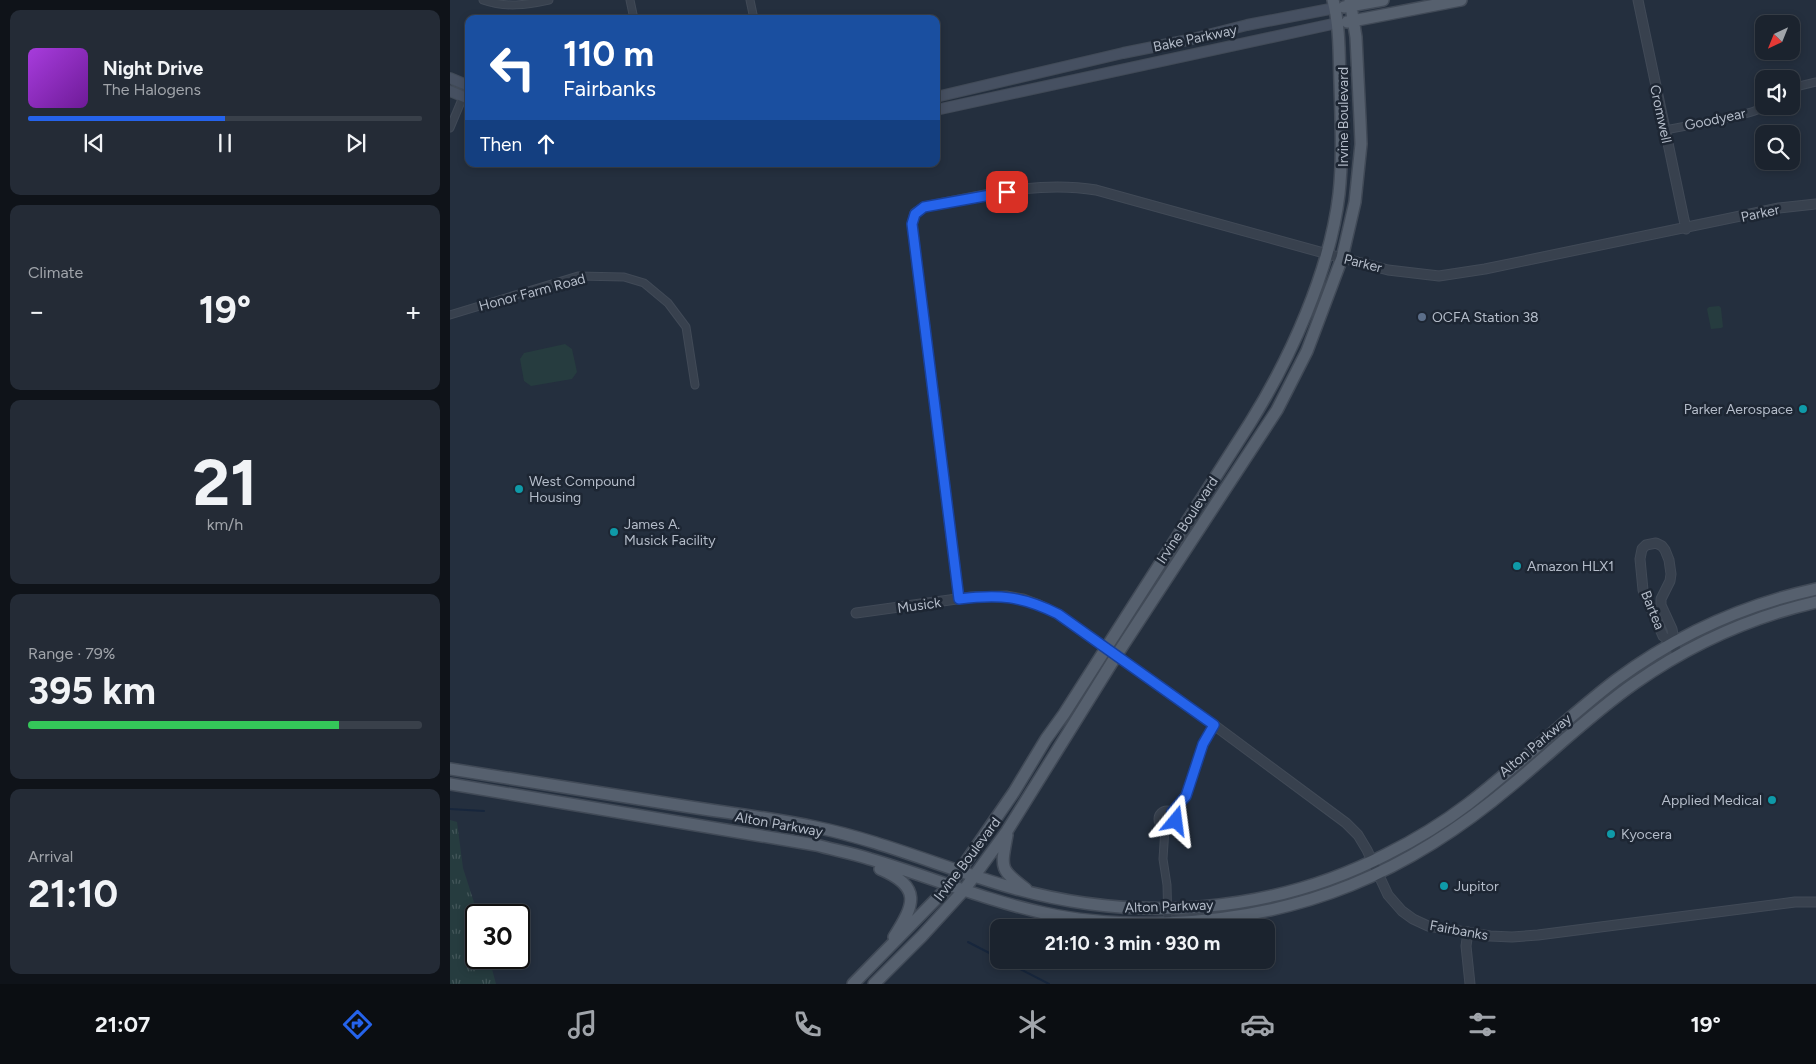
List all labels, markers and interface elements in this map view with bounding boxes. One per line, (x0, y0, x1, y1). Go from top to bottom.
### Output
north arrow (1755, 15, 1800, 60)
map controls (1755, 15, 1800, 170)
street label: Bake Parkway (1152, 21, 1239, 56)
text: 110 m (563, 33, 654, 75)
icon: left (480, 35, 545, 100)
text: Night Drive (103, 57, 203, 80)
street label: Irvine Boulevard (1335, 67, 1352, 167)
button: sound (1755, 70, 1800, 115)
text: Fairbanks (563, 75, 656, 102)
text: The Halogens (103, 80, 201, 99)
street label: Cromwell (1646, 83, 1675, 145)
street label: Goodyear (1683, 105, 1747, 134)
button: search (1755, 125, 1800, 170)
icon: previous (80, 129, 108, 157)
icon: pause (211, 129, 239, 157)
icon: next (342, 129, 370, 157)
icon: ahead (532, 130, 560, 158)
text: Then (480, 133, 522, 156)
pin (986, 171, 1028, 213)
icon: arrive (993, 178, 1021, 206)
street label: Parker (1739, 201, 1781, 226)
street label: Parker (1342, 251, 1384, 276)
text: Climate (28, 263, 83, 282)
street label: Honor Farm Road (477, 270, 587, 315)
text: 19° (199, 287, 251, 333)
text: − (28, 294, 45, 328)
text: + (405, 294, 422, 328)
place label: OCFA Station 38 (1432, 309, 1539, 326)
marker: OCFA Station 38 (1416, 311, 1428, 323)
place label: Parker Aerospace (1684, 401, 1793, 418)
marker: Parker Aerospace (1797, 403, 1809, 415)
text: 21 (192, 443, 258, 521)
place label: West Compound Housing (529, 473, 635, 506)
street label: Irvine Boulevard (1153, 474, 1222, 567)
marker: West Compound Housing (513, 483, 525, 495)
text: km/h (207, 515, 243, 534)
place label: James A. Musick Facility (624, 516, 716, 549)
marker: James A. Musick Facility (608, 526, 620, 538)
place label: Amazon HLX1 (1527, 558, 1614, 575)
marker: Amazon HLX1 (1511, 560, 1523, 572)
street label: Bartea (1637, 588, 1668, 632)
street label: Musick (896, 594, 942, 617)
text: Range · 79% (28, 644, 115, 663)
text: 395 km (28, 668, 156, 714)
street label: Alton Parkway (1496, 710, 1575, 781)
place label: Applied Medical (1662, 792, 1762, 809)
position arrow (1149, 794, 1201, 846)
marker: Applied Medical (1766, 794, 1778, 806)
street label: Alton Parkway (734, 808, 825, 841)
street label: Irvine Boulevard (930, 814, 1004, 904)
place label: Kyocera (1621, 826, 1672, 843)
marker: Kyocera (1605, 828, 1617, 840)
text: Arrival (28, 847, 73, 866)
text: 21:10 (28, 871, 118, 917)
place label: Jupitor (1454, 878, 1499, 895)
marker: Jupitor (1438, 880, 1450, 892)
street label: Alton Parkway (1124, 896, 1214, 917)
speed limit sign: 30 (465, 904, 530, 969)
street label: Fairbanks (1428, 917, 1490, 944)
text: 21:10 · 3 min · 930 m (1045, 932, 1220, 955)
icon: directions (340, 1007, 375, 1042)
icon: music (565, 1007, 600, 1042)
icon: phone (790, 1007, 825, 1042)
icon: climate (1015, 1007, 1050, 1042)
icon: car (1240, 1007, 1275, 1042)
icon: filters (1465, 1007, 1500, 1042)
text: 21:07 (95, 1011, 150, 1038)
text: 19° (1690, 1011, 1721, 1038)

